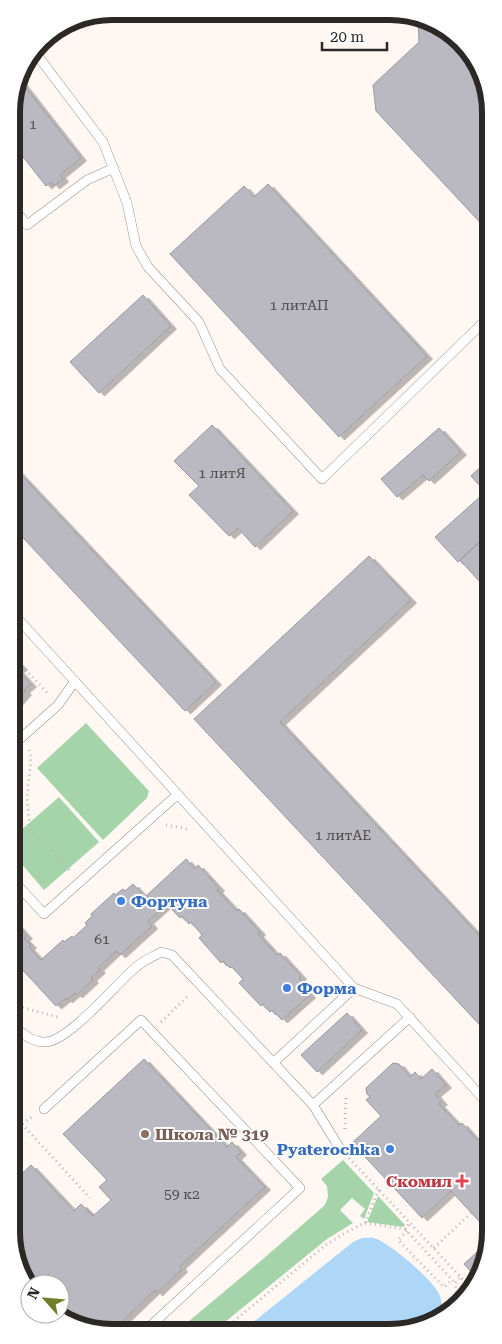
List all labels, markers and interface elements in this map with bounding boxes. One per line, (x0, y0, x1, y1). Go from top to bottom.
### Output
scale bar (322, 20, 387, 52)
text: 20 m (330, 28, 365, 46)
house number: 1 (29, 116, 37, 132)
house number: 1 литАП (270, 297, 329, 313)
house number: 1 литЯ (198, 465, 246, 481)
house number: 1 литАЕ (315, 827, 371, 843)
place label: Фортуна (131, 892, 208, 911)
marker: Фортуна (115, 895, 127, 907)
house number: 61 (94, 931, 110, 947)
place label: Форма (297, 979, 357, 998)
marker: Форма (281, 982, 293, 994)
place label: Школа № 319 (155, 1125, 269, 1144)
marker: Школа № 319 (139, 1128, 151, 1140)
place label: Pyaterochka (277, 1140, 381, 1159)
marker: Pyaterochka (384, 1143, 396, 1155)
place label: Скомил (386, 1172, 452, 1191)
marker: Скомил (456, 1175, 468, 1187)
house number: 59 к2 (164, 1186, 200, 1202)
north arrow (20, 1274, 70, 1324)
text: N (24, 1284, 43, 1302)

